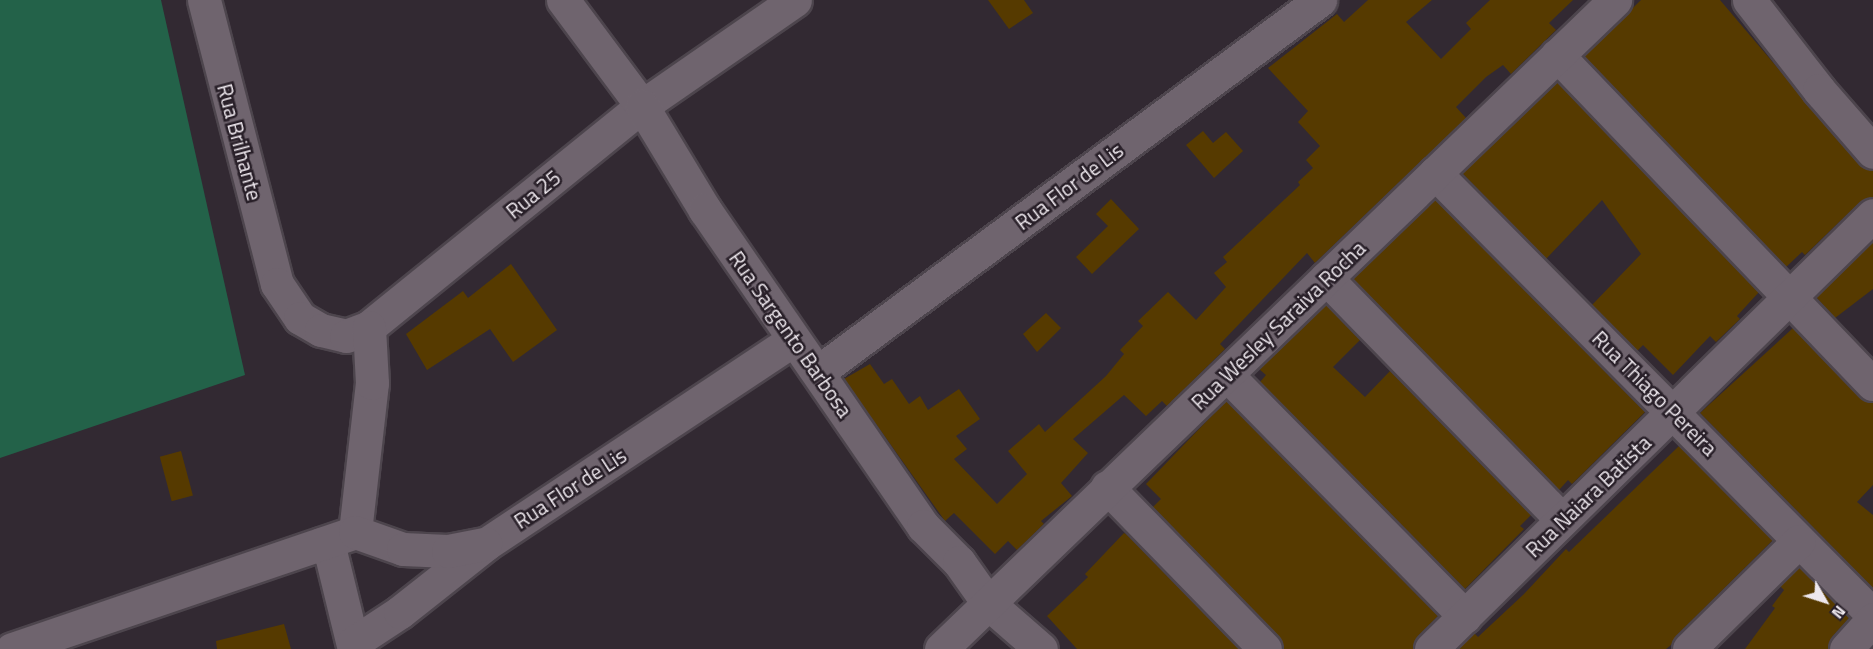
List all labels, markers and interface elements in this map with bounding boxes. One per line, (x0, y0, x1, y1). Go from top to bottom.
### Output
street label: Rua Brilhante (212, 81, 268, 203)
street label: Rua Flor de Lis (1010, 137, 1128, 235)
street label: Rua 25 (501, 164, 565, 224)
street label: Rua Wesley Saraiva Rocha (1186, 235, 1370, 415)
street label: Rua Sargento Barbosa (724, 246, 858, 422)
street label: Rua Thiago Pereira (1587, 325, 1723, 461)
street label: Rua Naiara Batista (1520, 430, 1656, 562)
street label: Rua Flor de Lis (509, 442, 631, 534)
north arrow (1795, 571, 1855, 631)
text: N (1826, 600, 1852, 624)

